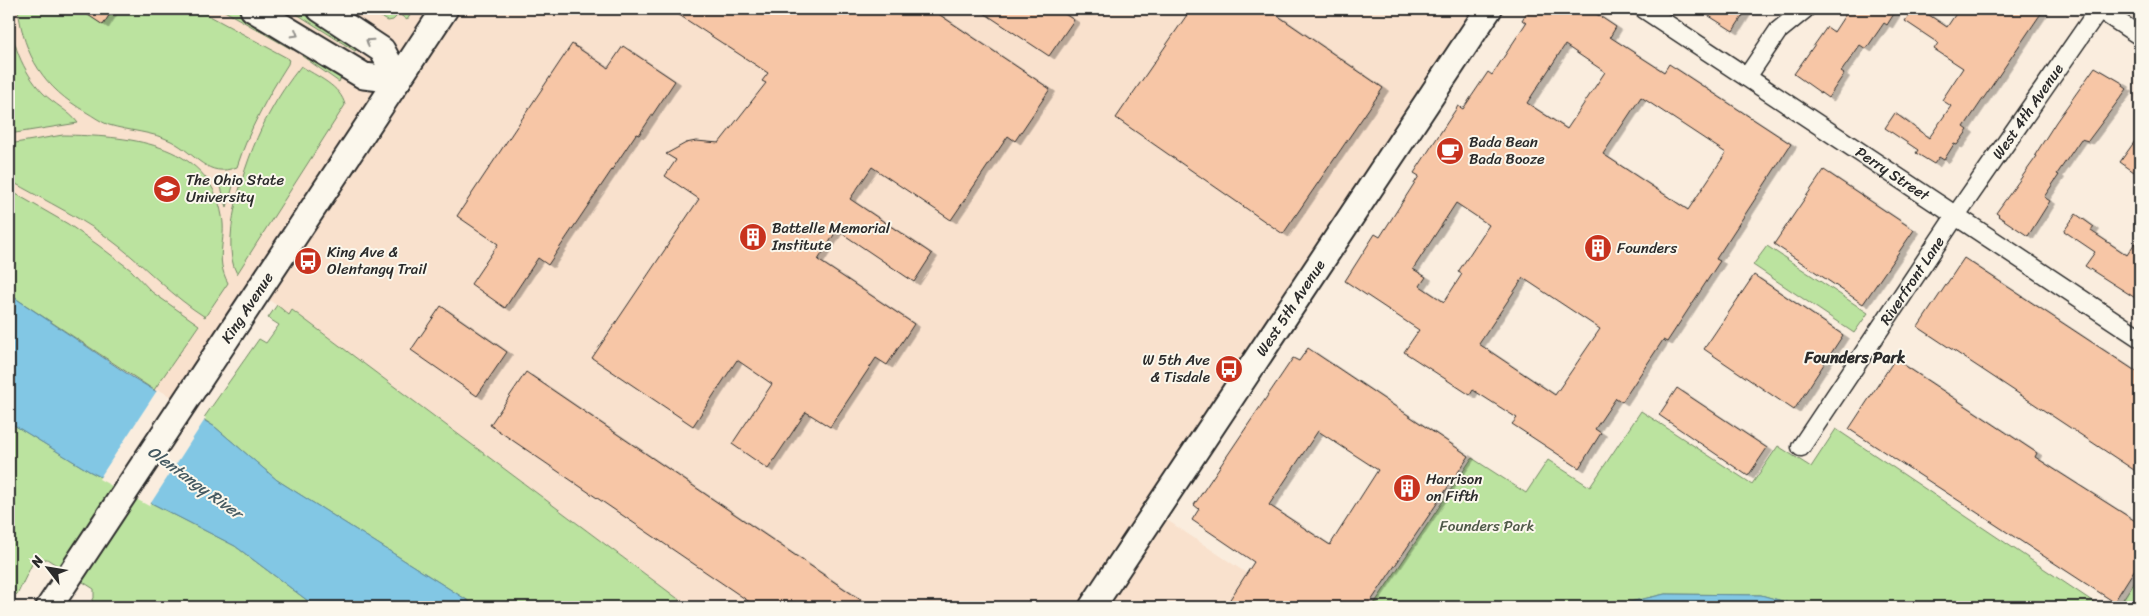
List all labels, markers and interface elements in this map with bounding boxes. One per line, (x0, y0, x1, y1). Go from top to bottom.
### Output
one-way arrow (290, 27, 299, 37)
one-way arrow (365, 39, 375, 48)
street label: West 4th Avenue (1985, 58, 2070, 165)
place label: Bada Bean Bada Booze (1469, 129, 1545, 172)
cafe icon: Bada Bean Bada Booze (1435, 136, 1465, 166)
street label: Perry Street (1850, 140, 1935, 208)
place label: The Ohio State University (186, 167, 284, 210)
school or university icon: The Ohio State University (152, 174, 182, 204)
place label: Battelle Memorial Institute (771, 215, 891, 258)
building icon: Battelle Memorial Institute (738, 222, 768, 252)
street label: Riverfront Lane (1873, 231, 1952, 331)
building icon: Founders (1583, 233, 1613, 263)
place label: Founders (1617, 235, 1677, 261)
place label: King Ave & Olentangy Trail (327, 239, 427, 282)
bus stop icon: King Ave & Olentangy Trail (293, 246, 323, 276)
street label: West 5th Avenue (1249, 254, 1332, 362)
street label: King Avenue (214, 266, 281, 349)
district label: Founders Park (1803, 343, 1906, 372)
place label: W 5th Ave & Tisdale (1143, 347, 1210, 390)
bus stop icon: W 5th Ave & Tisdale (1214, 354, 1244, 384)
water label: Olentangy River (141, 437, 251, 529)
place label: Harrison on Fifth (1426, 466, 1482, 509)
building icon: Harrison on Fifth (1392, 473, 1422, 503)
park label: Founders Park (1440, 513, 1534, 539)
north arrow (22, 544, 72, 594)
text: N (24, 551, 51, 573)

